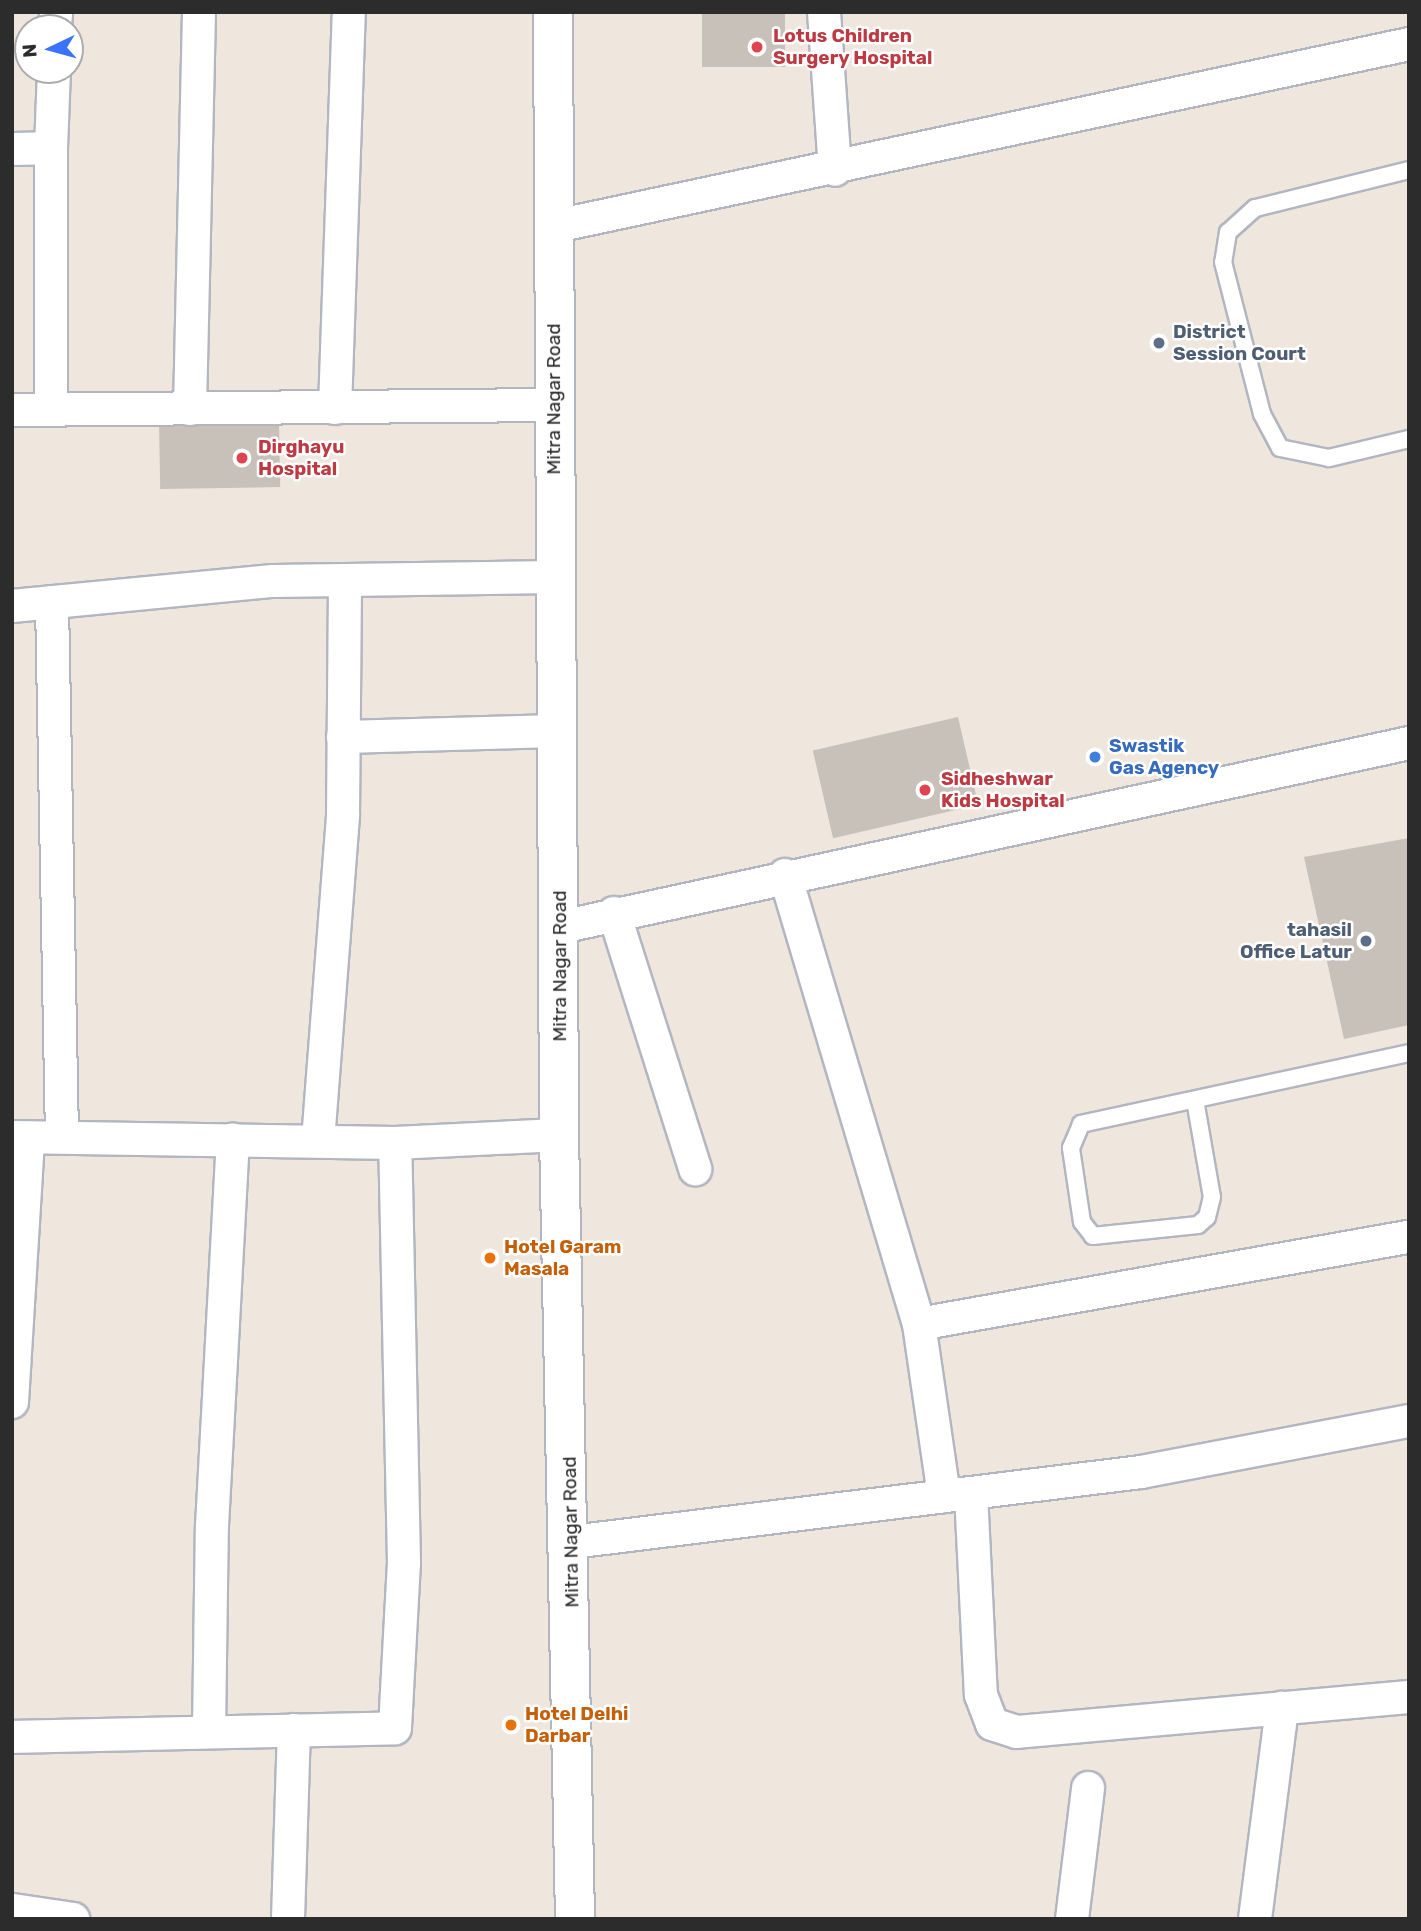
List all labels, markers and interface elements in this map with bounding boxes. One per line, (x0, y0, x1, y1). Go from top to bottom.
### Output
north arrow (14, 14, 84, 84)
place label: Lotus Children Surgery Hospital (773, 25, 933, 69)
marker: Lotus Children Surgery Hospital (747, 37, 767, 57)
text: N (18, 43, 42, 59)
place label: District Session Court (1173, 321, 1306, 365)
street label: Mitra Nagar Road (543, 323, 565, 475)
marker: District Session Court (1151, 335, 1167, 351)
place label: Dirghayu Hospital (258, 436, 344, 480)
marker: Dirghayu Hospital (232, 448, 252, 468)
place label: Swastik Gas Agency (1109, 735, 1220, 779)
marker: Swastik Gas Agency (1087, 749, 1103, 765)
place label: Sidheshwar Kids Hospital (941, 768, 1065, 812)
marker: Sidheshwar Kids Hospital (915, 780, 935, 800)
street label: Mitra Nagar Road (549, 890, 571, 1042)
place label: tahasil Office Latur (1240, 919, 1352, 963)
marker: tahasil Office Latur (1358, 933, 1374, 949)
place label: Hotel Garam Masala (504, 1236, 621, 1280)
marker: Hotel Garam Masala (482, 1250, 498, 1266)
street label: Mitra Nagar Road (558, 1456, 584, 1608)
place label: Hotel Delhi Darbar (525, 1703, 628, 1747)
marker: Hotel Delhi Darbar (503, 1717, 519, 1733)

